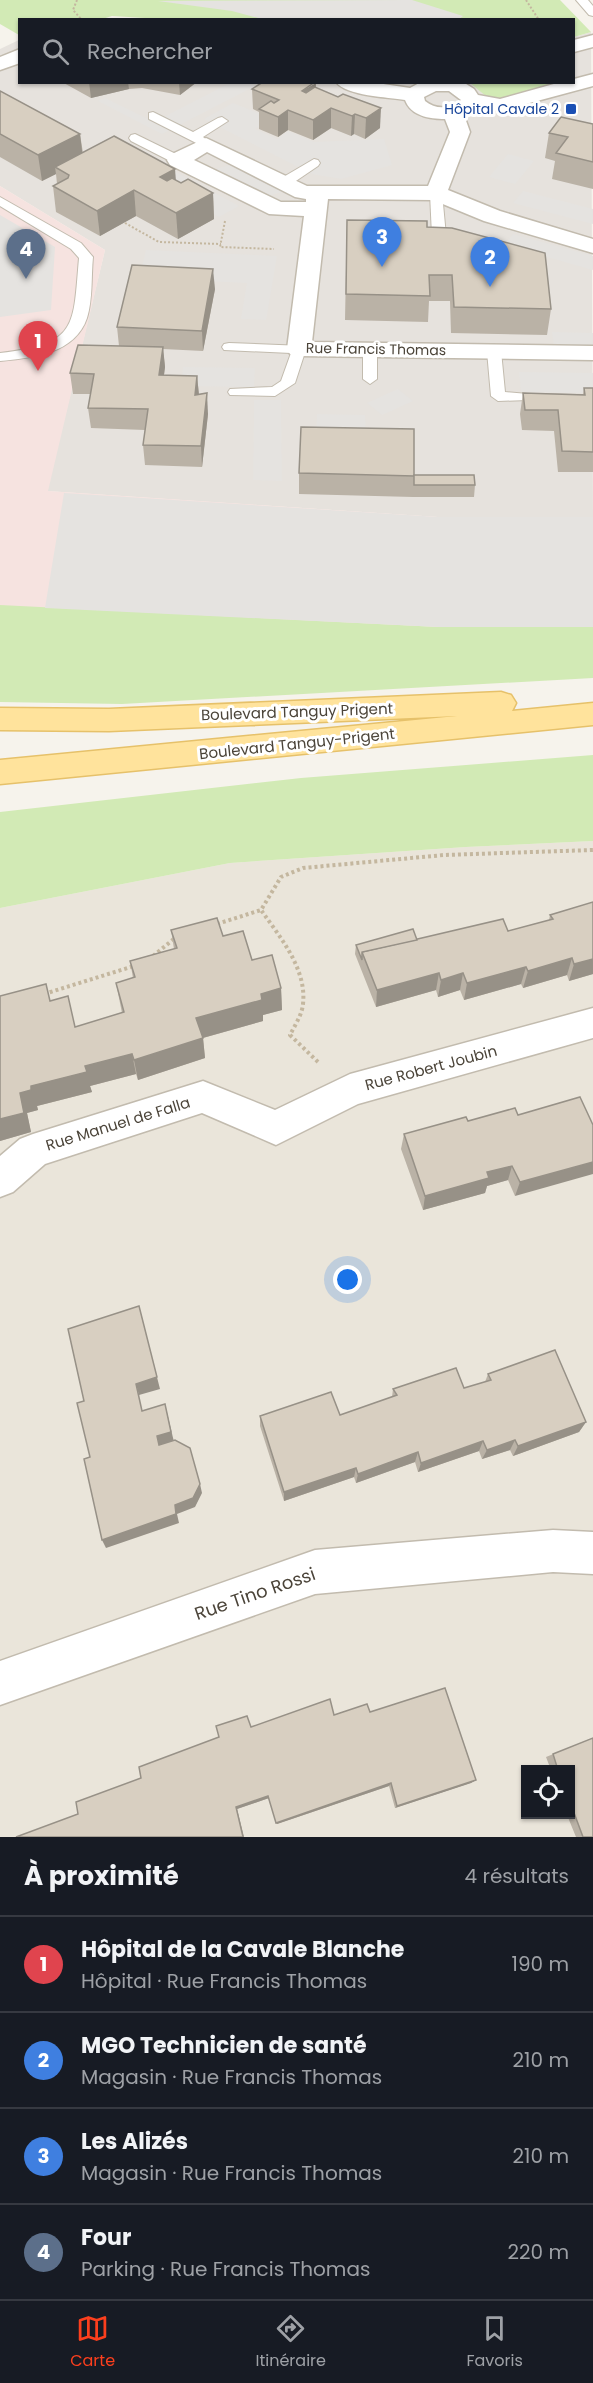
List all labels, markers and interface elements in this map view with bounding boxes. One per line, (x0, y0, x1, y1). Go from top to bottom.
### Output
search box (18, 18, 575, 84)
icon: search (39, 35, 72, 68)
text: Rechercher (87, 36, 213, 67)
place label: Hôpital Cavale 2 (444, 99, 559, 119)
marker: Hôpital Cavale 2 (564, 102, 578, 116)
pin: 3 (362, 218, 401, 267)
pin: 4 (6, 230, 46, 279)
pin: 2 (470, 238, 510, 287)
pin: 1 (18, 322, 57, 371)
street label: Rue Francis Thomas (306, 338, 446, 360)
street label: Boulevard Tanguy Prigent (201, 698, 393, 725)
street label: Boulevard Tanguy-Prigent (198, 723, 396, 764)
street label: Rue Robert Joubin (363, 1040, 499, 1095)
street label: Rue Manuel de Falla (43, 1092, 193, 1155)
your location (333, 1265, 362, 1294)
street label: Rue Tino Rossi (191, 1561, 319, 1626)
map controls (521, 1765, 575, 1819)
button: locate (521, 1765, 575, 1819)
text: À proximité (24, 1858, 179, 1894)
text: 4 résultats (465, 1862, 569, 1890)
text: Hôpital de la Cavale Blanche (81, 1934, 404, 1965)
text: 1 (40, 1950, 47, 1978)
text: 190 m (512, 1950, 569, 1978)
text: Hôpital · Rue Francis Thomas (81, 1967, 367, 1995)
text: MGO Technicien de santé (81, 2030, 366, 2061)
text: 2 (38, 2046, 49, 2074)
text: 210 m (513, 2046, 569, 2074)
text: Magasin · Rue Francis Thomas (81, 2063, 382, 2091)
text: Les Alizés (81, 2126, 188, 2157)
text: 3 (37, 2142, 50, 2170)
text: 210 m (513, 2142, 569, 2170)
text: Magasin · Rue Francis Thomas (81, 2159, 382, 2187)
text: Four (81, 2222, 131, 2253)
text: 4 (37, 2238, 50, 2266)
text: 220 m (508, 2238, 569, 2266)
text: Parking · Rue Francis Thomas (81, 2255, 370, 2283)
tab: Carte (70, 2312, 115, 2373)
tab: Itinéraire (256, 2312, 326, 2373)
tab: Favoris (466, 2312, 523, 2373)

